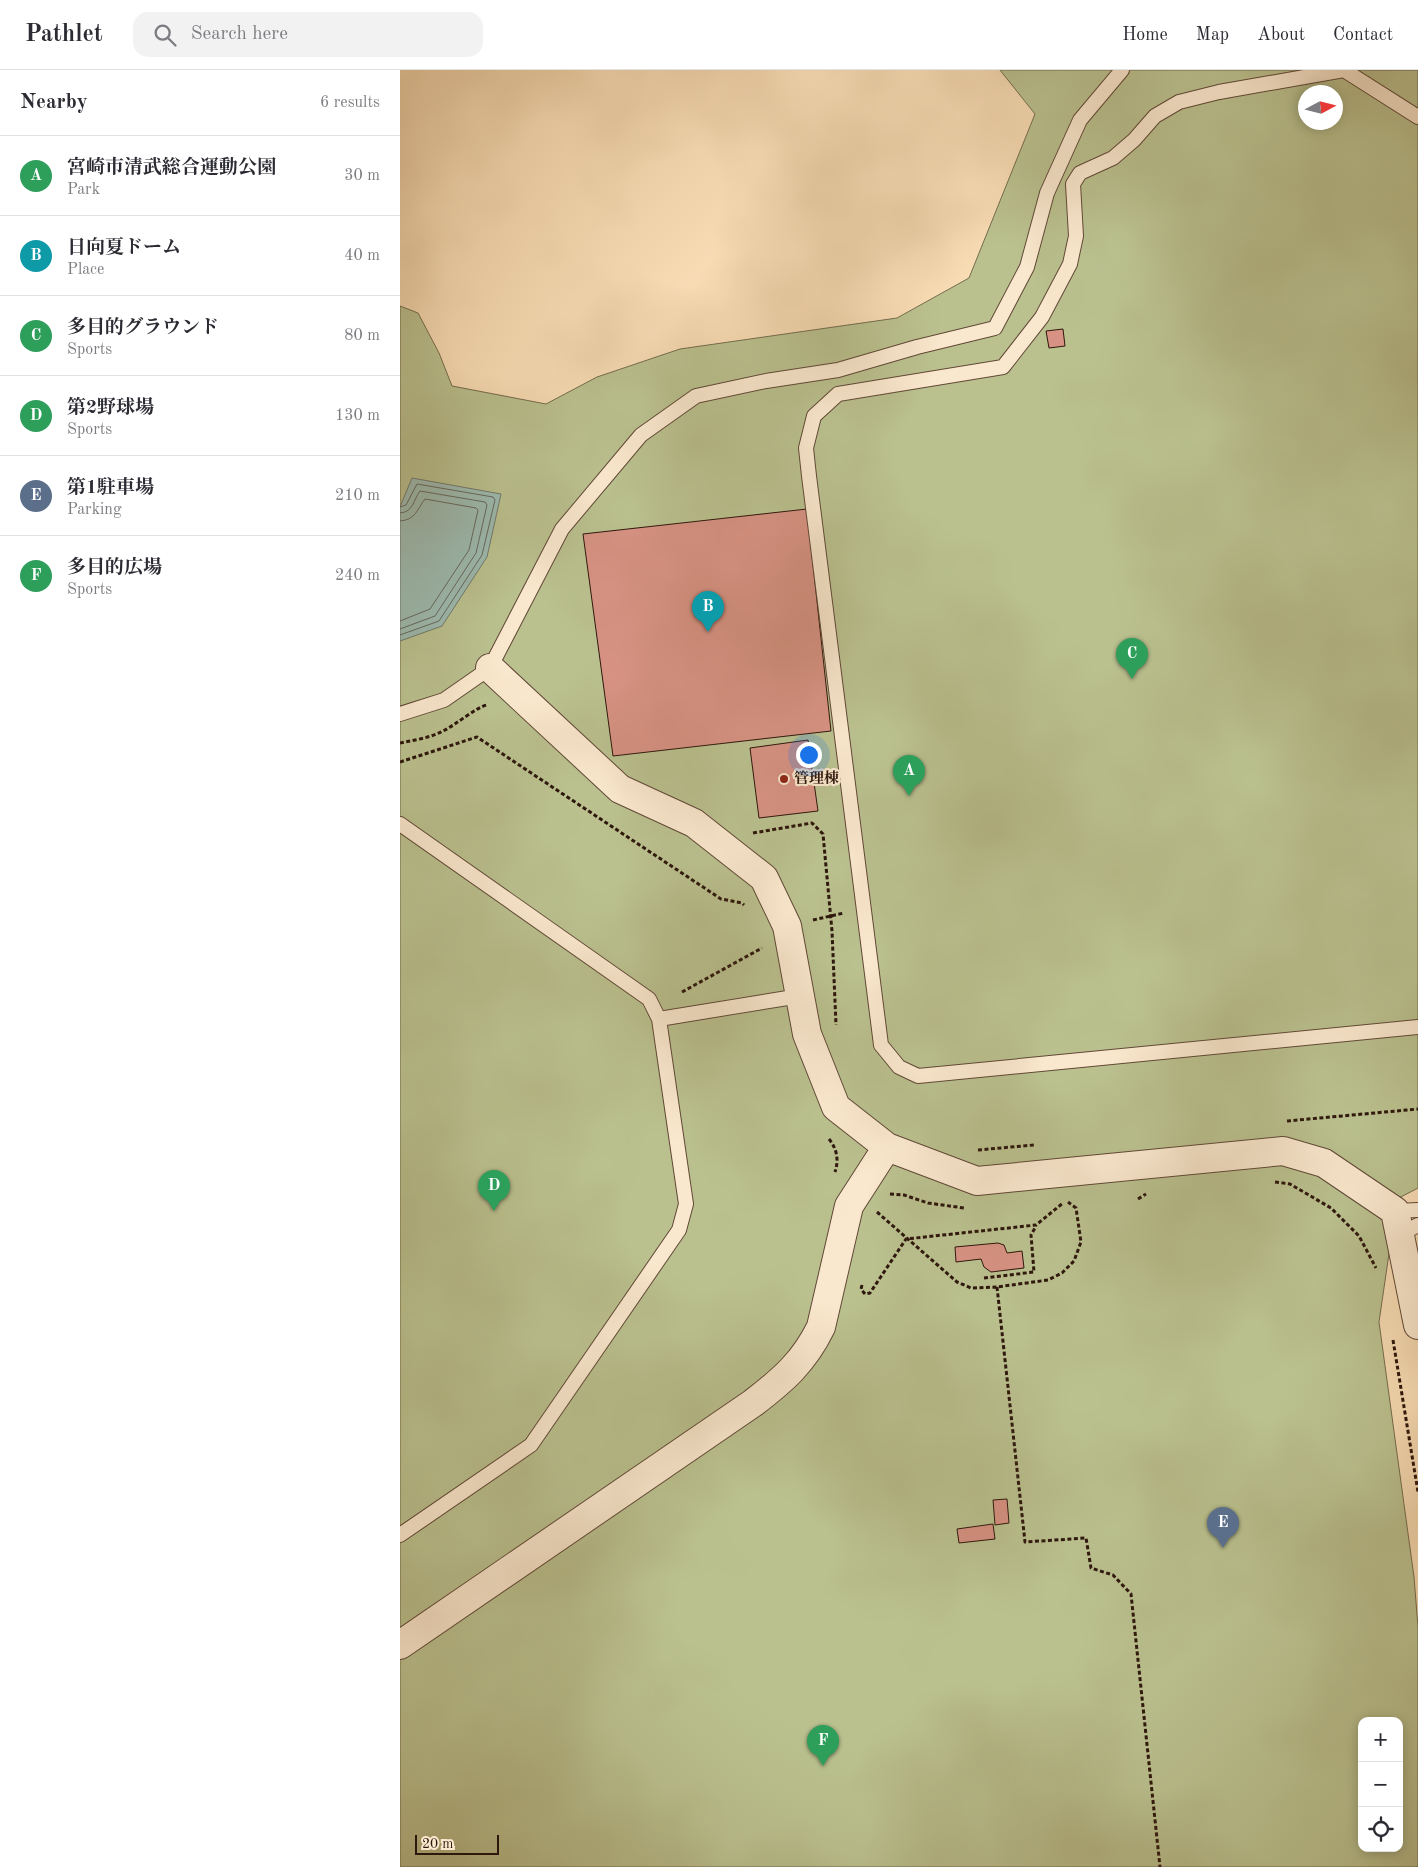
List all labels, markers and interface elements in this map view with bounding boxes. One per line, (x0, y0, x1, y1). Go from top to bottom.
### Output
search box (133, 12, 483, 57)
icon: search (151, 21, 179, 49)
text: Pathlet (25, 23, 103, 47)
text: Search here (191, 25, 288, 44)
text: Home (1122, 26, 1168, 44)
text: Map (1196, 26, 1229, 44)
text: About (1257, 26, 1305, 44)
text: Contact (1333, 26, 1393, 44)
north arrow (1298, 85, 1343, 130)
text: Nearby (20, 92, 88, 113)
text: 6 results (320, 95, 380, 111)
text: 宮崎市清武総合運動公園 (67, 159, 276, 178)
text: A (30, 168, 42, 184)
text: 30 m (344, 168, 380, 184)
text: Park (67, 182, 100, 198)
text: 日向夏ドーム (67, 239, 181, 258)
text: B (30, 248, 42, 264)
text: 40 m (344, 248, 380, 264)
text: Place (67, 262, 104, 278)
text: 多目的グラウンド (67, 319, 219, 338)
text: C (31, 328, 41, 344)
text: 80 m (344, 328, 380, 344)
text: Sports (67, 342, 112, 358)
text: 第2野球場 (67, 399, 154, 418)
text: D (30, 408, 42, 424)
text: 130 m (335, 408, 380, 424)
text: Sports (67, 422, 112, 438)
text: 第1駐車場 (67, 479, 154, 498)
text: E (30, 488, 42, 504)
text: 210 m (335, 488, 380, 504)
text: Parking (67, 502, 122, 518)
text: 多目的広場 (67, 559, 162, 578)
text: F (31, 568, 41, 584)
text: 240 m (335, 568, 380, 584)
text: Sports (67, 582, 112, 598)
pin: B (692, 591, 724, 632)
pin: C (1116, 638, 1148, 679)
your location (796, 742, 822, 768)
pin: A (893, 755, 925, 796)
place label: 管理棟 (794, 770, 839, 787)
marker: 管理棟 (778, 773, 790, 785)
pin: D (478, 1170, 510, 1211)
pin: E (1207, 1507, 1239, 1548)
map controls (1358, 1717, 1403, 1852)
button: + (1358, 1717, 1403, 1762)
pin: F (807, 1725, 839, 1766)
button: − (1358, 1762, 1403, 1807)
button: locate (1358, 1807, 1403, 1852)
scale bar (415, 1832, 499, 1855)
text: 20 m (422, 1837, 453, 1851)

